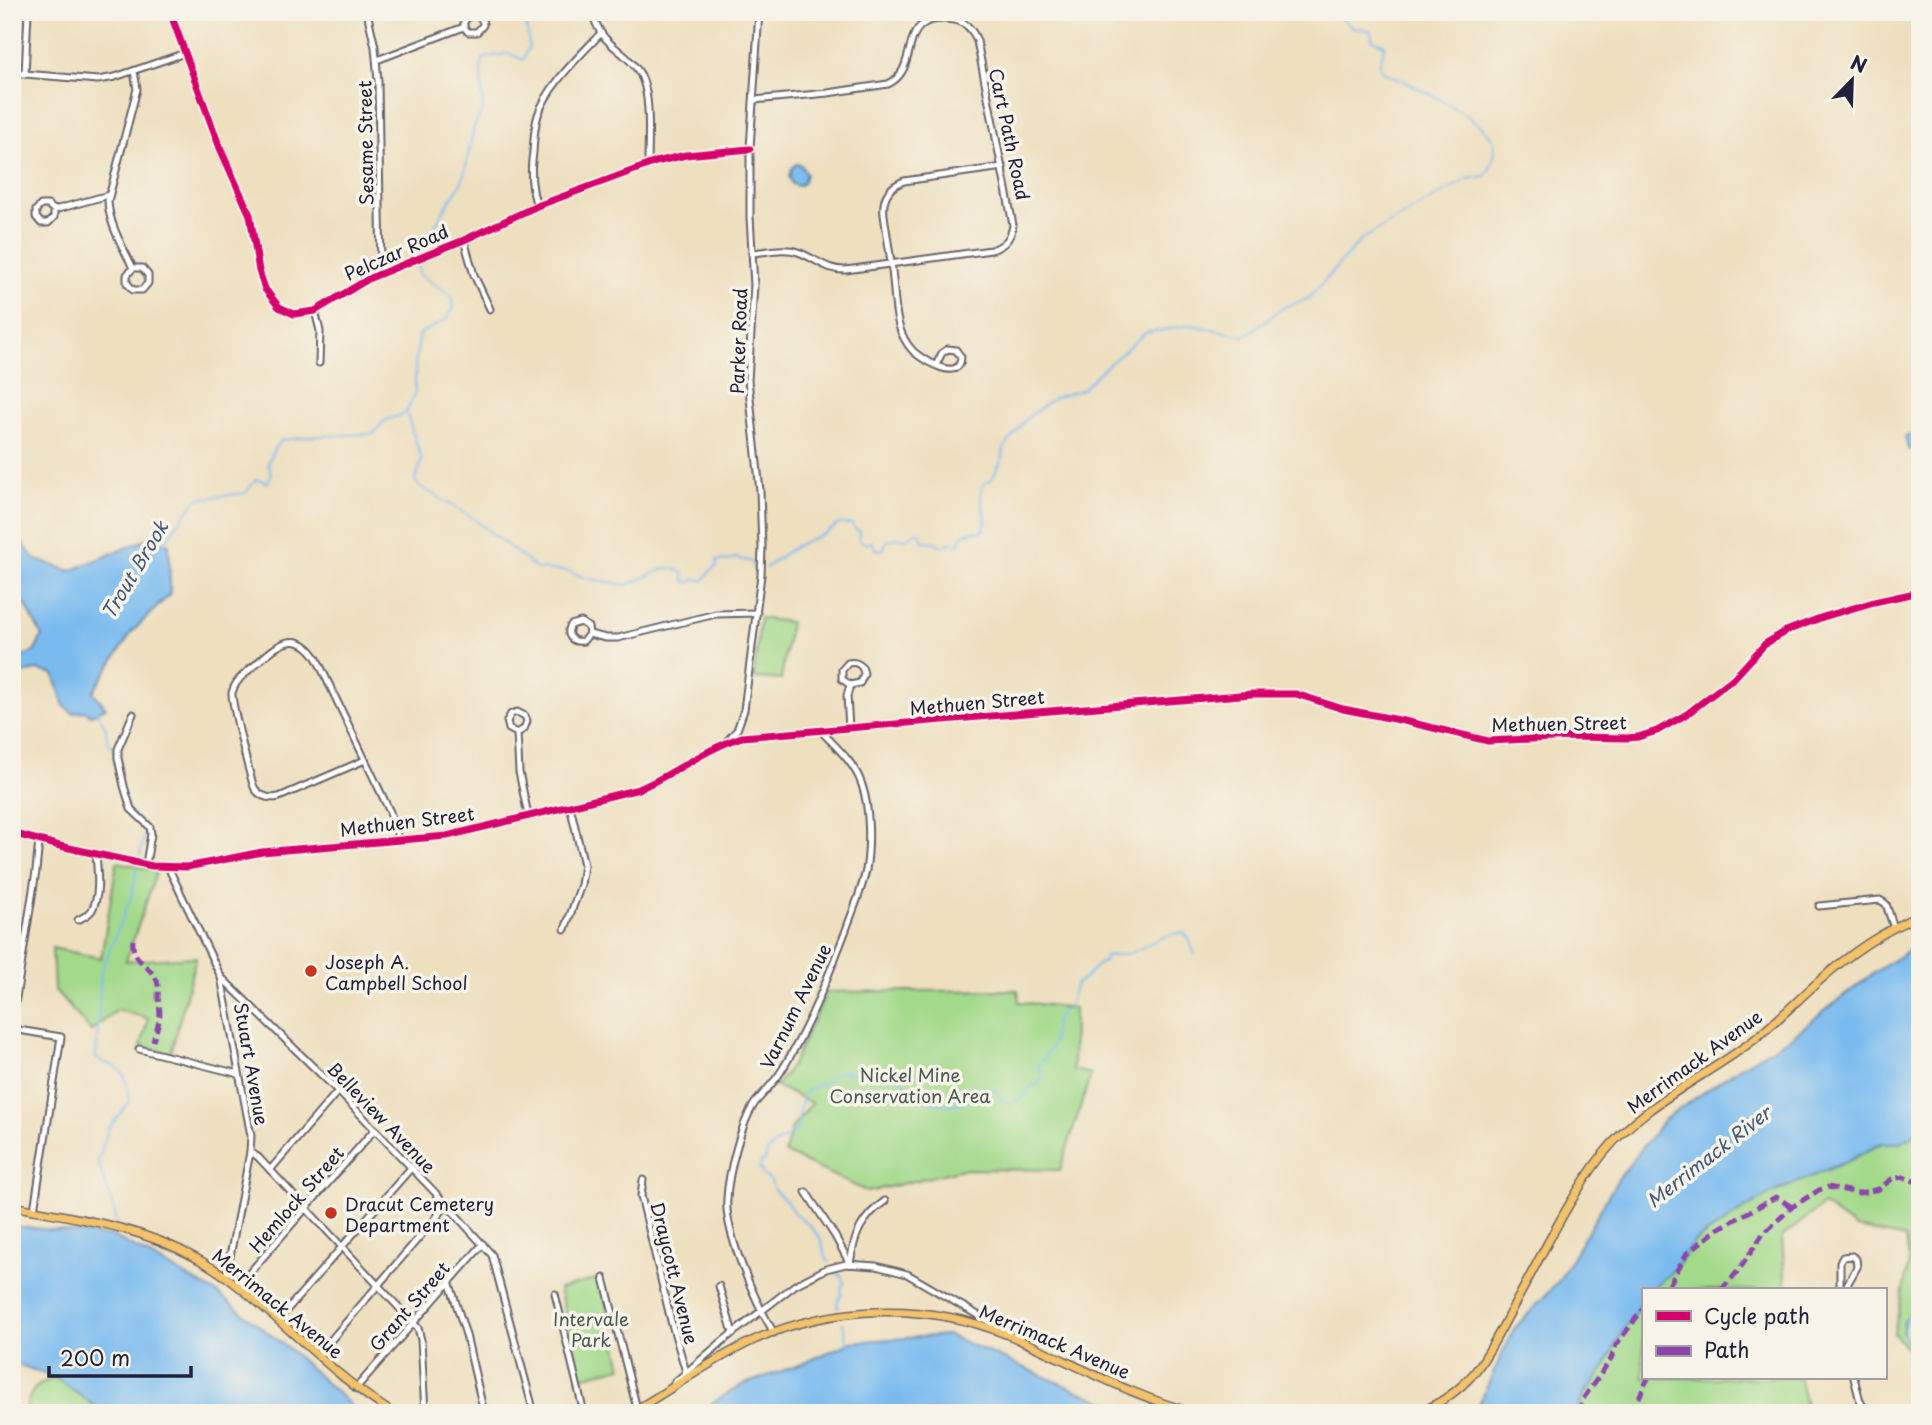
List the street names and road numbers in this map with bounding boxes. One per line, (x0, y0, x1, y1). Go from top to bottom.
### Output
street label: Cart Path Road (983, 66, 1037, 202)
street label: Sesame Street (350, 80, 380, 206)
street label: Pelczar Road (340, 217, 452, 287)
street label: Parker Road (723, 288, 753, 394)
street label: Methuen Street (908, 683, 1046, 721)
street label: Methuen Street (1491, 708, 1627, 738)
street label: Methuen Street (338, 799, 476, 843)
street label: Varnum Avenue (753, 938, 837, 1073)
street label: Stuart Avenue (228, 1001, 276, 1127)
street label: Merrimack Avenue (1621, 1003, 1767, 1119)
street label: Belleview Avenue (322, 1055, 443, 1179)
street label: Hemlock Street (242, 1140, 350, 1258)
street label: Draycott Avenue (644, 1199, 706, 1347)
street label: Merrimack Avenue (207, 1242, 349, 1364)
street label: Grant Street (362, 1255, 456, 1357)
street label: Merrimack Avenue (976, 1297, 1135, 1385)

